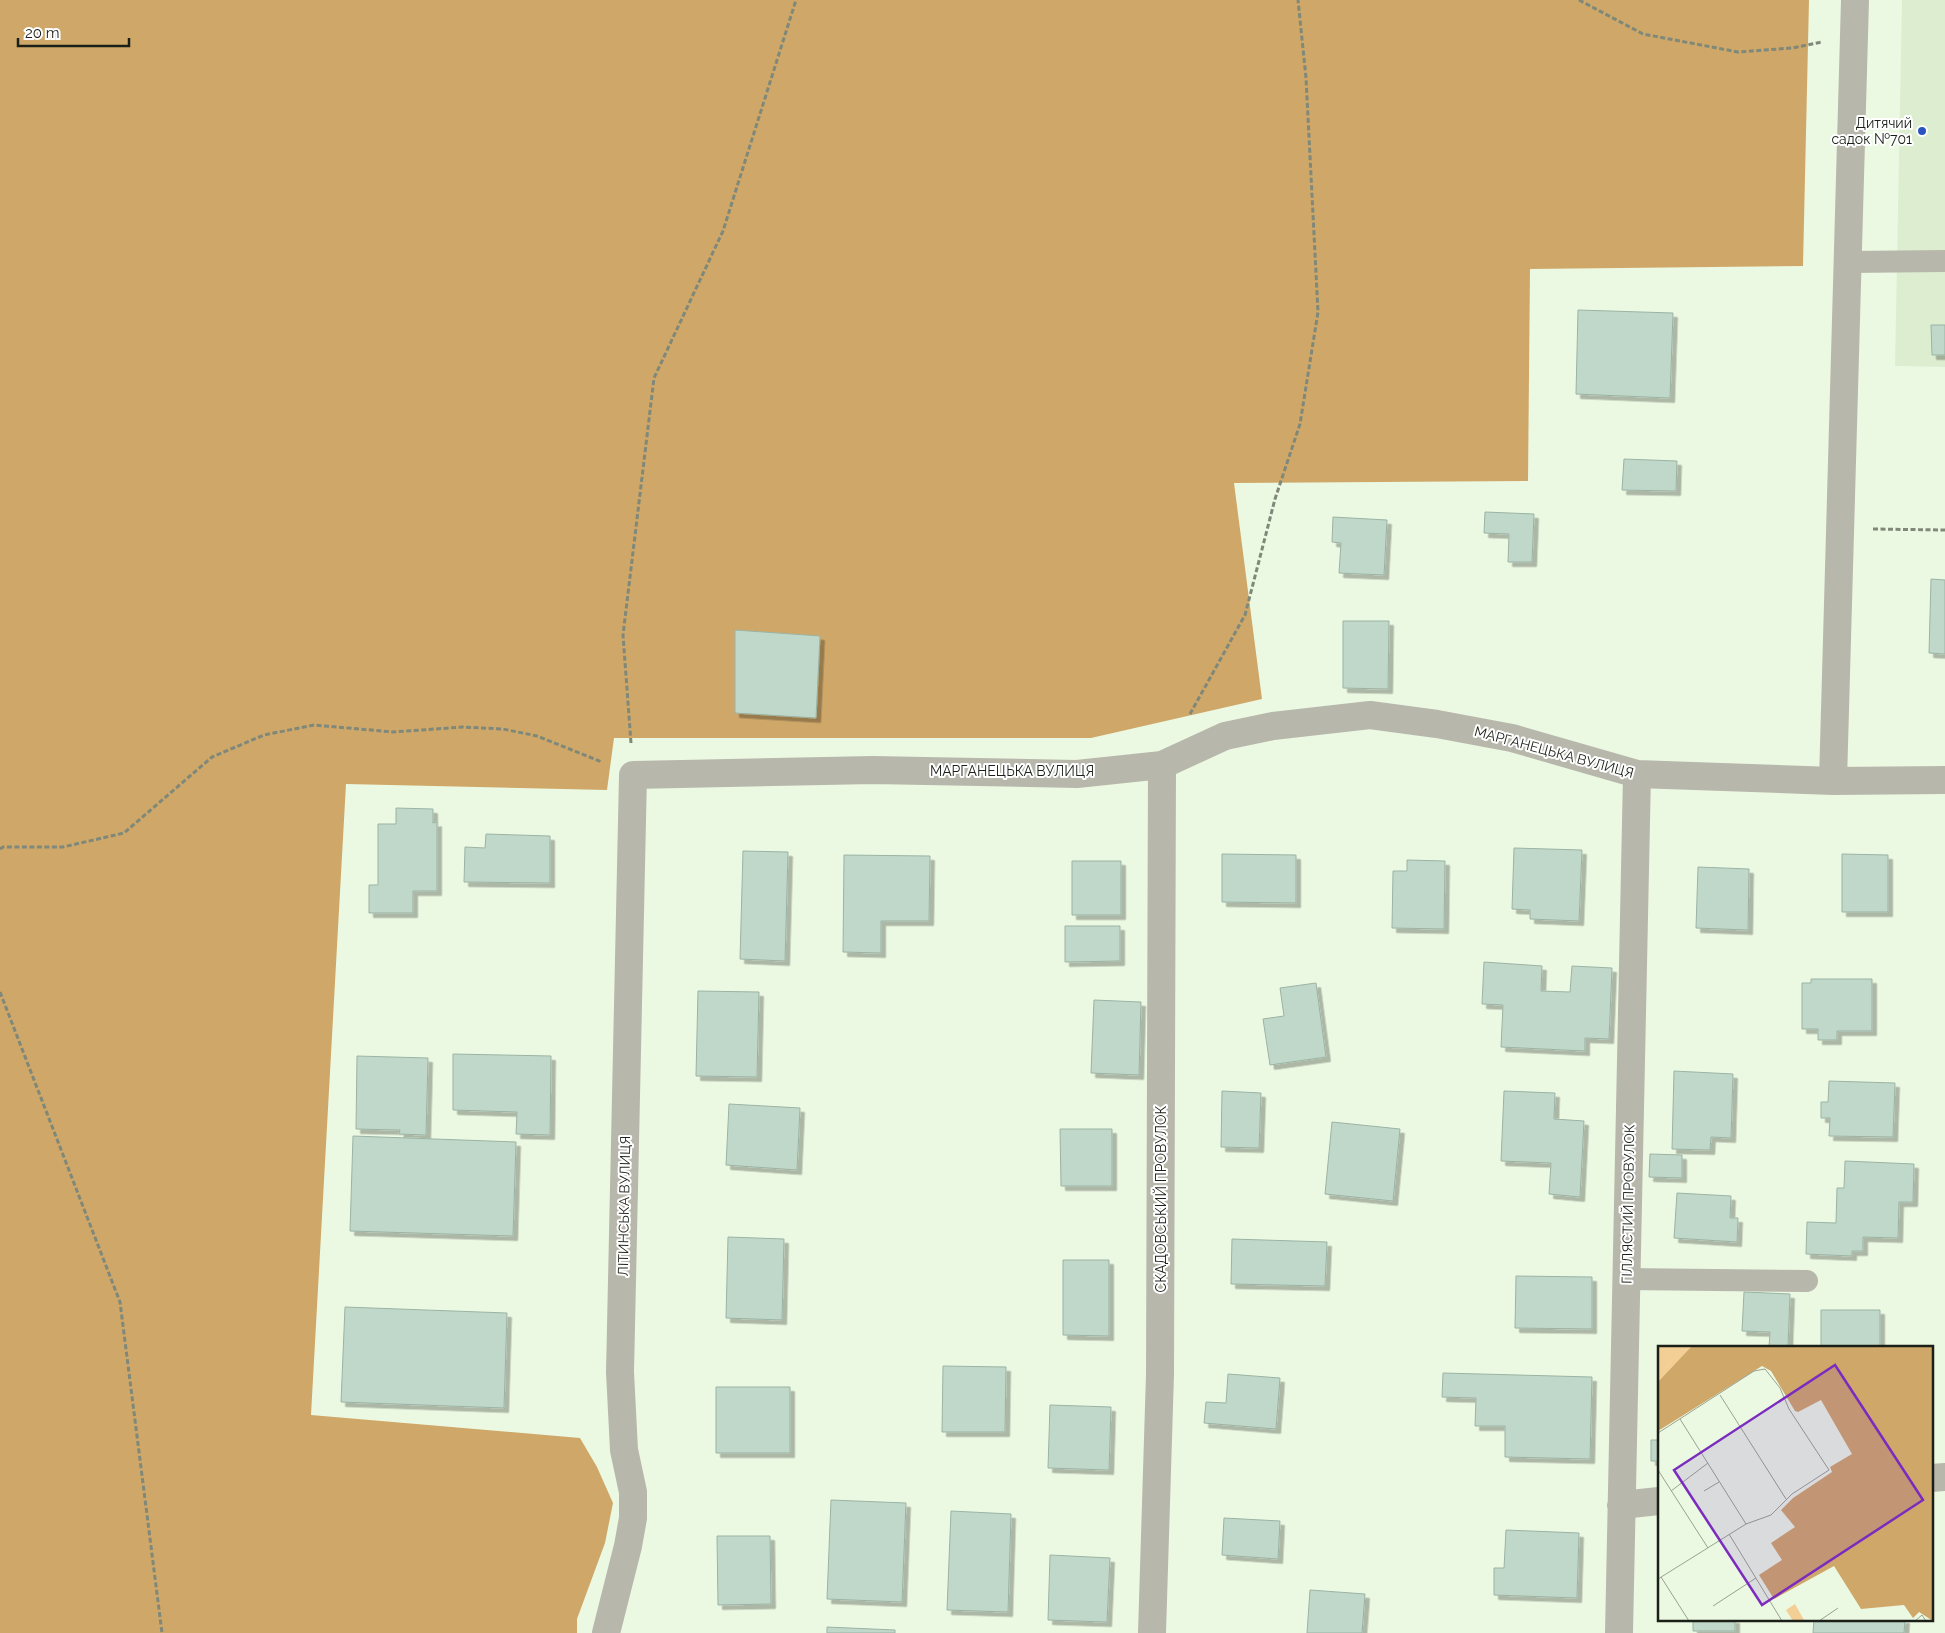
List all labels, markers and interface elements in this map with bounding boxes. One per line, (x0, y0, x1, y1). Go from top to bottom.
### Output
scale bar (18, 15, 129, 47)
text: 20 m (25, 24, 60, 42)
place label: Дитячий садок №701 (1831, 115, 1912, 147)
marker: Дитячий садок №701 (1916, 125, 1928, 137)
street label: МАРГАНЕЦЬКА ВУЛИЦЯ (1473, 723, 1635, 781)
street label: МАРГАНЕЦЬКА ВУЛИЦЯ (930, 763, 1094, 779)
street label: СКАДОВСЬКИЙ ПРОВУЛОК (1152, 1105, 1169, 1292)
street label: ГІЛЛЯСТИЙ ПРОВУЛОК (1618, 1124, 1637, 1284)
street label: ЛІТИНСЬКА ВУЛИЦЯ (615, 1136, 633, 1276)
inset map (1658, 1346, 1932, 1620)

